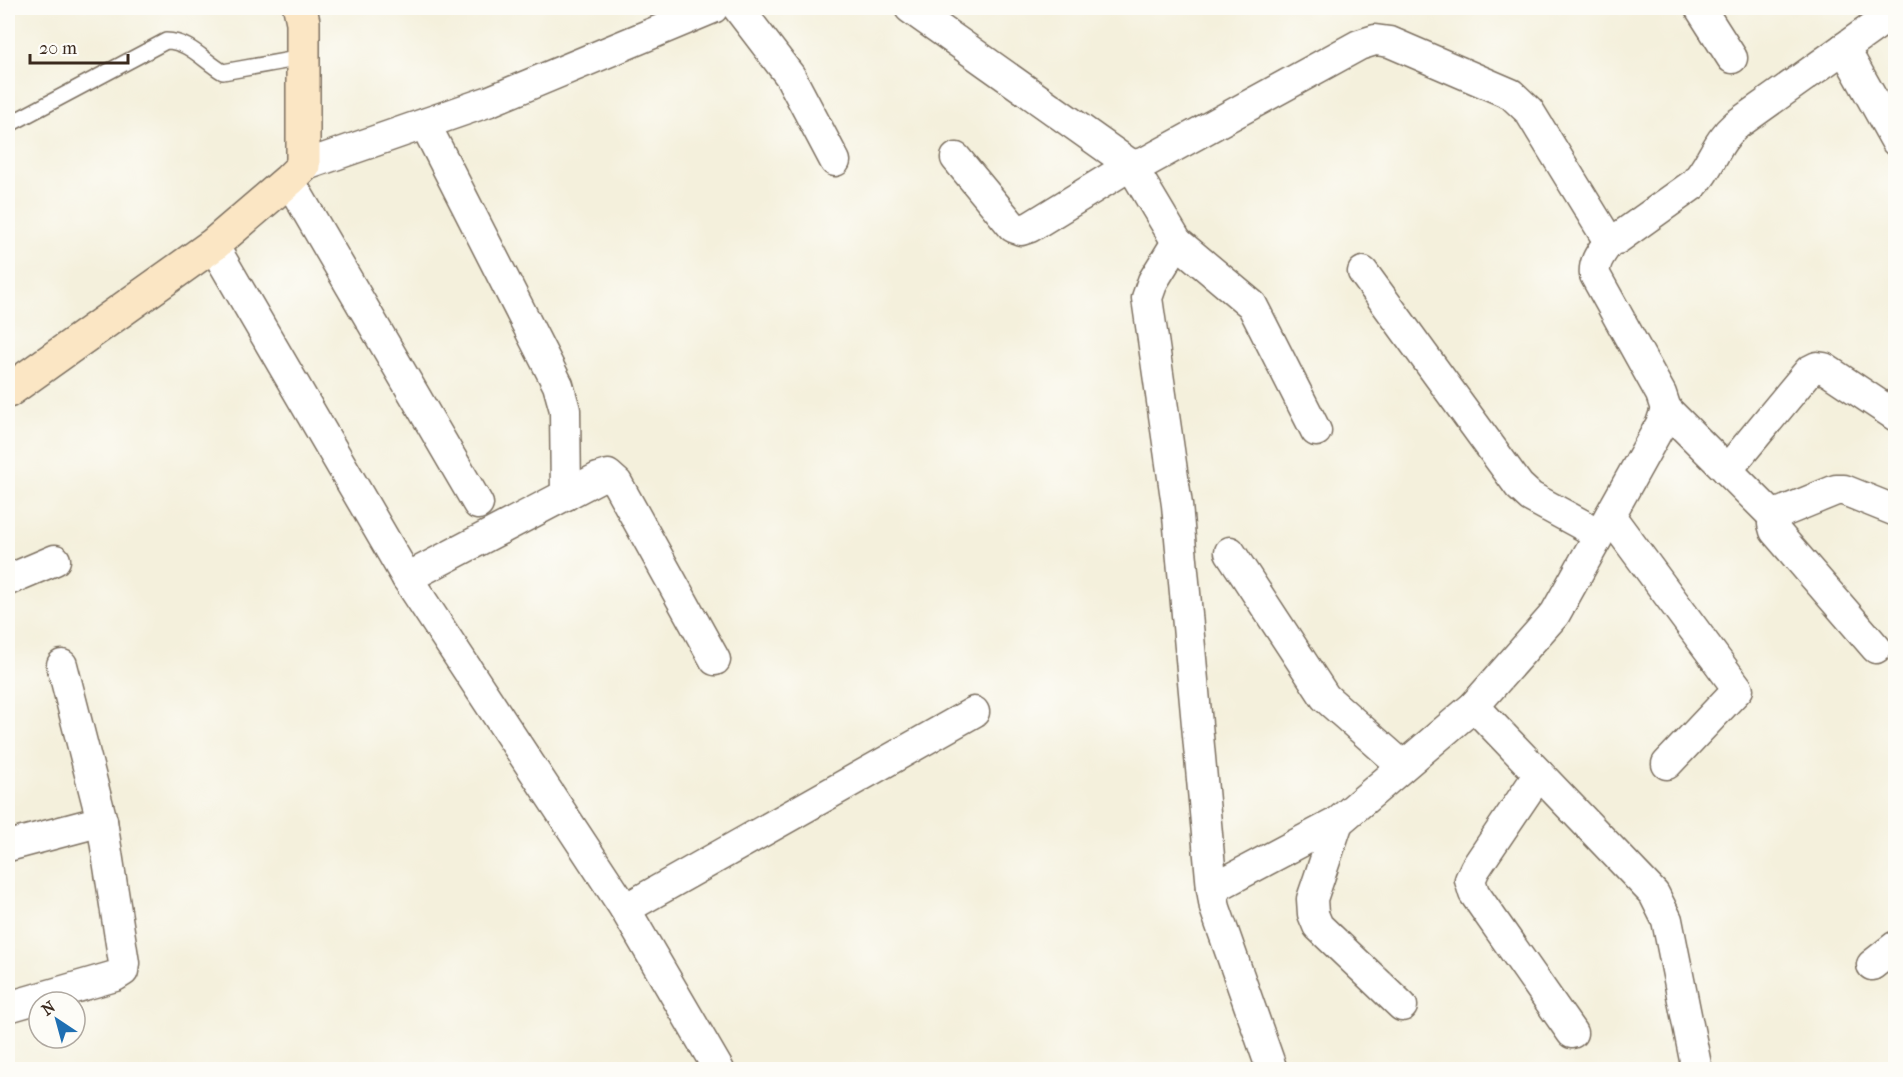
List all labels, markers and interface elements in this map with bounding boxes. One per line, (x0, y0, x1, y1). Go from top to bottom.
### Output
scale bar (30, 27, 128, 65)
text: 20 m (39, 38, 77, 59)
north arrow (27, 990, 87, 1050)
text: N (38, 997, 60, 1020)

